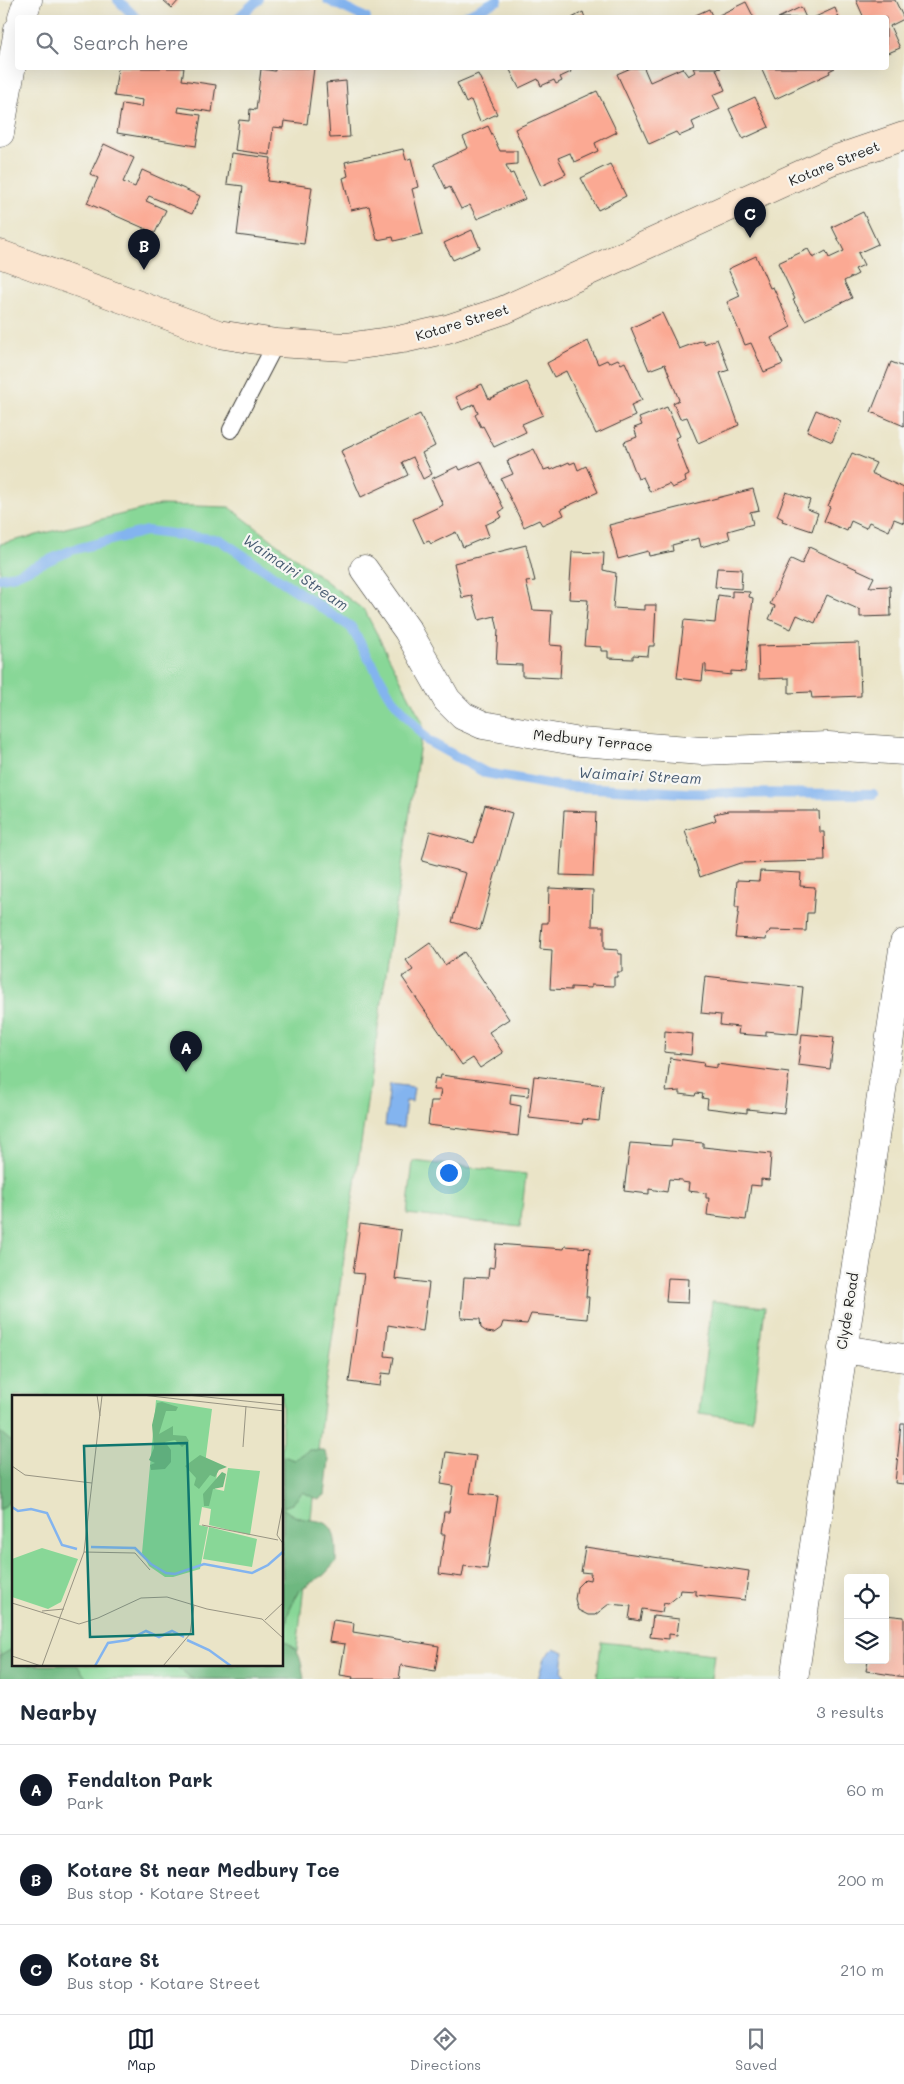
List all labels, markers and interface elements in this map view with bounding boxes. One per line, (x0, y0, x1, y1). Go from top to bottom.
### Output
search box (15, 15, 889, 70)
icon: search (33, 29, 61, 57)
text: Search here (73, 30, 189, 55)
street label: Kotare Street (786, 136, 882, 190)
pin: C (734, 197, 766, 238)
pin: B (128, 229, 160, 270)
street label: Kotare Street (413, 299, 511, 345)
water label: Waimairi Stream (239, 529, 353, 615)
street label: Medbury Terrace (532, 724, 654, 756)
water label: Waimairi Stream (578, 762, 702, 788)
pin: A (170, 1031, 202, 1072)
your location (436, 1160, 462, 1186)
street label: Clyde Road (832, 1271, 862, 1351)
inset map (12, 1395, 284, 1666)
map controls (844, 1574, 889, 1664)
button: locate (844, 1574, 889, 1619)
button: layers (844, 1619, 889, 1664)
text: Nearby (20, 1698, 97, 1725)
text: 3 results (816, 1701, 884, 1722)
text: Fendalton Park (67, 1767, 213, 1792)
text: A (30, 1779, 42, 1800)
text: 60 m (847, 1779, 884, 1800)
text: Park (67, 1792, 103, 1813)
text: Kotare St near Medbury Tce (67, 1857, 340, 1882)
text: B (31, 1869, 41, 1890)
text: 200 m (837, 1869, 884, 1890)
text: Bus stop · Kotare Street (67, 1882, 260, 1903)
text: Kotare St (67, 1947, 160, 1972)
text: C (30, 1959, 42, 1980)
text: 210 m (840, 1959, 884, 1980)
text: Bus stop · Kotare Street (67, 1972, 260, 1993)
tab: Map (127, 2025, 156, 2074)
tab: Directions (410, 2025, 481, 2074)
tab: Saved (735, 2025, 777, 2074)

